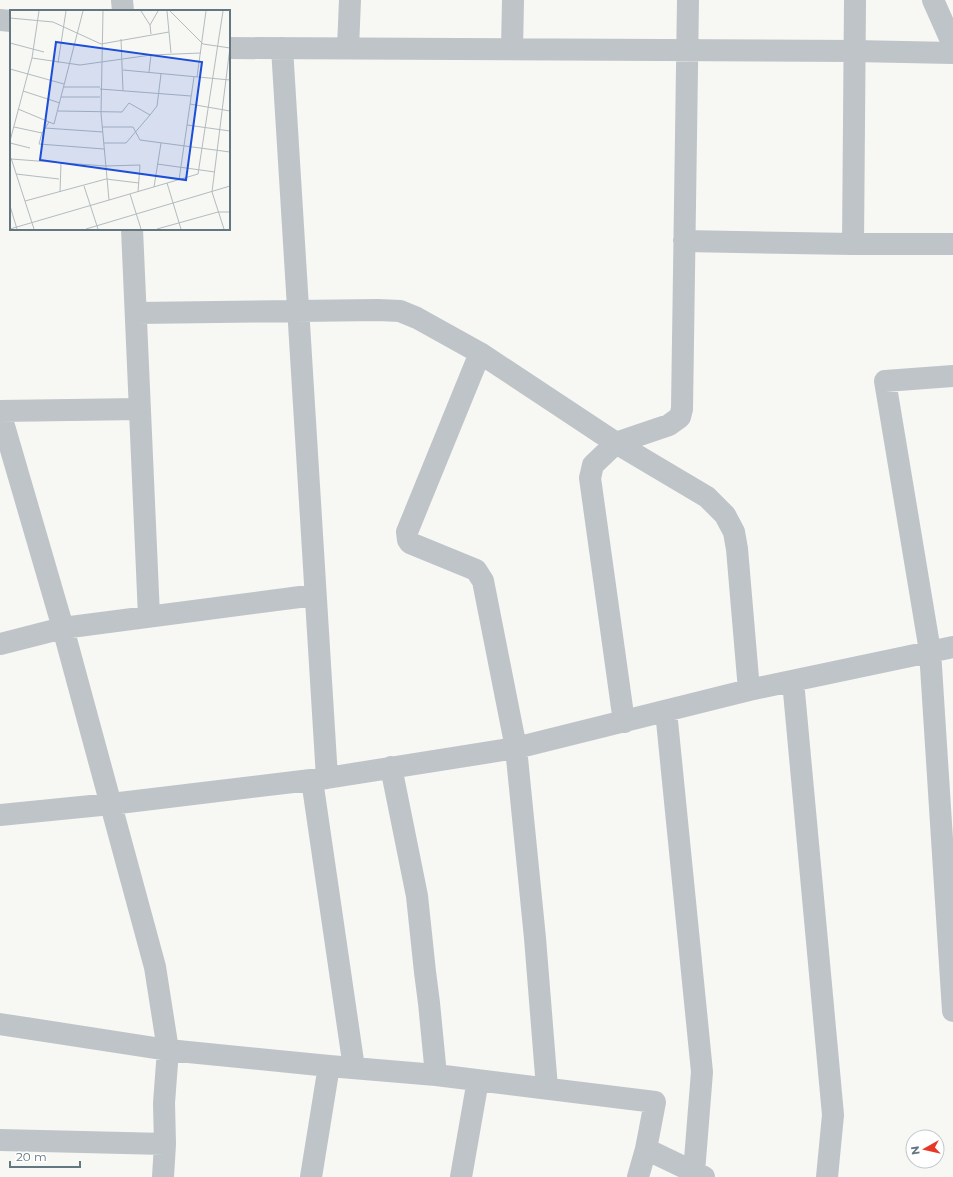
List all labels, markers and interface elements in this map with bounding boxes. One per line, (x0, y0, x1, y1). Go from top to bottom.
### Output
inset map (10, 10, 230, 230)
north arrow (905, 1129, 945, 1169)
scale bar (10, 1143, 80, 1169)
text: N (908, 1145, 923, 1156)
text: 20 m (16, 1149, 47, 1164)

